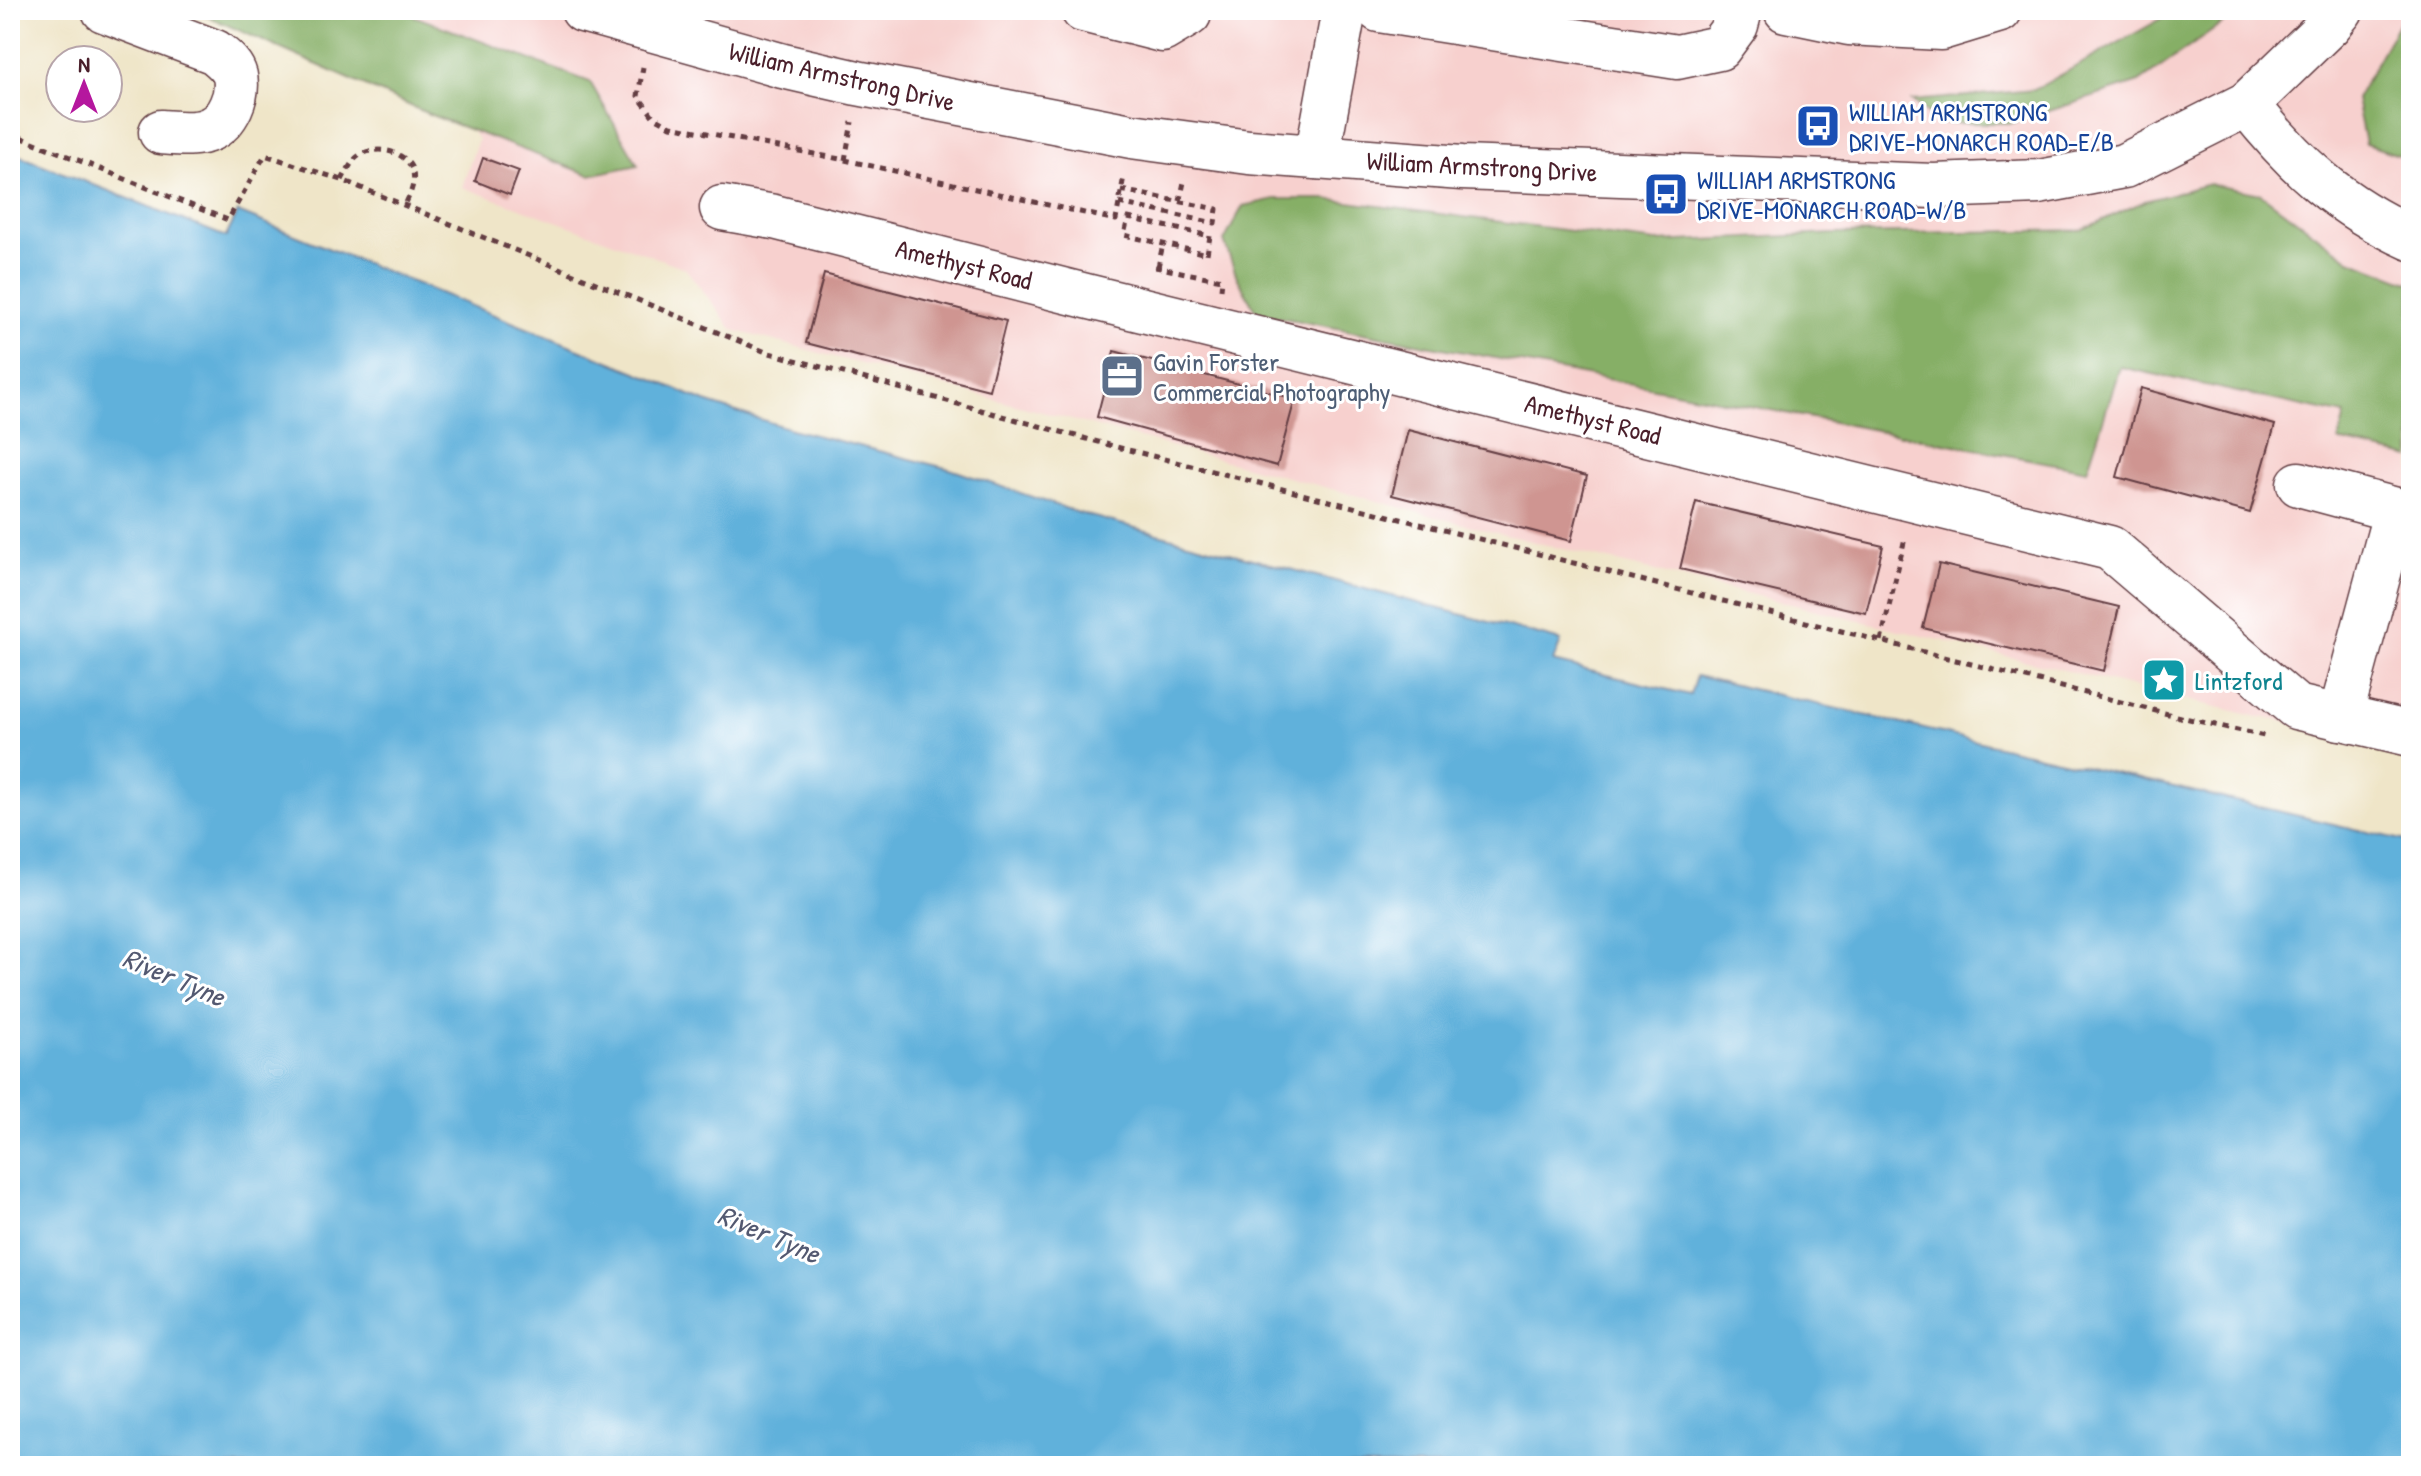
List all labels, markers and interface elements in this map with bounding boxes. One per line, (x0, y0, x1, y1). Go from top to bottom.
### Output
street label: William Armstrong Drive (726, 33, 958, 119)
north arrow (44, 44, 124, 124)
text: N (78, 49, 90, 79)
place label: WILLIAM ARMSTRONG DRIVE-MONARCH ROAD-E/B (1849, 94, 2114, 159)
bus stop icon: WILLIAM ARMSTRONG DRIVE-MONARCH ROAD-E/B (1794, 102, 1842, 150)
street label: William Armstrong Drive (1366, 142, 1598, 190)
place label: WILLIAM ARMSTRONG DRIVE-MONARCH ROAD-W/B (1697, 162, 1967, 227)
bus stop icon: WILLIAM ARMSTRONG DRIVE-MONARCH ROAD-W/B (1642, 170, 1690, 218)
street label: Amethyst Road (892, 230, 1036, 298)
place label: Gavin Forster Commercial Photography (1153, 344, 1391, 409)
office icon: Gavin Forster Commercial Photography (1098, 352, 1146, 400)
street label: Amethyst Road (1521, 385, 1665, 453)
place icon: Lintzford (2140, 656, 2188, 704)
place label: Lintzford (2195, 663, 2282, 698)
water label: River Tyne (117, 939, 233, 1016)
water label: River Tyne (712, 1196, 828, 1273)

